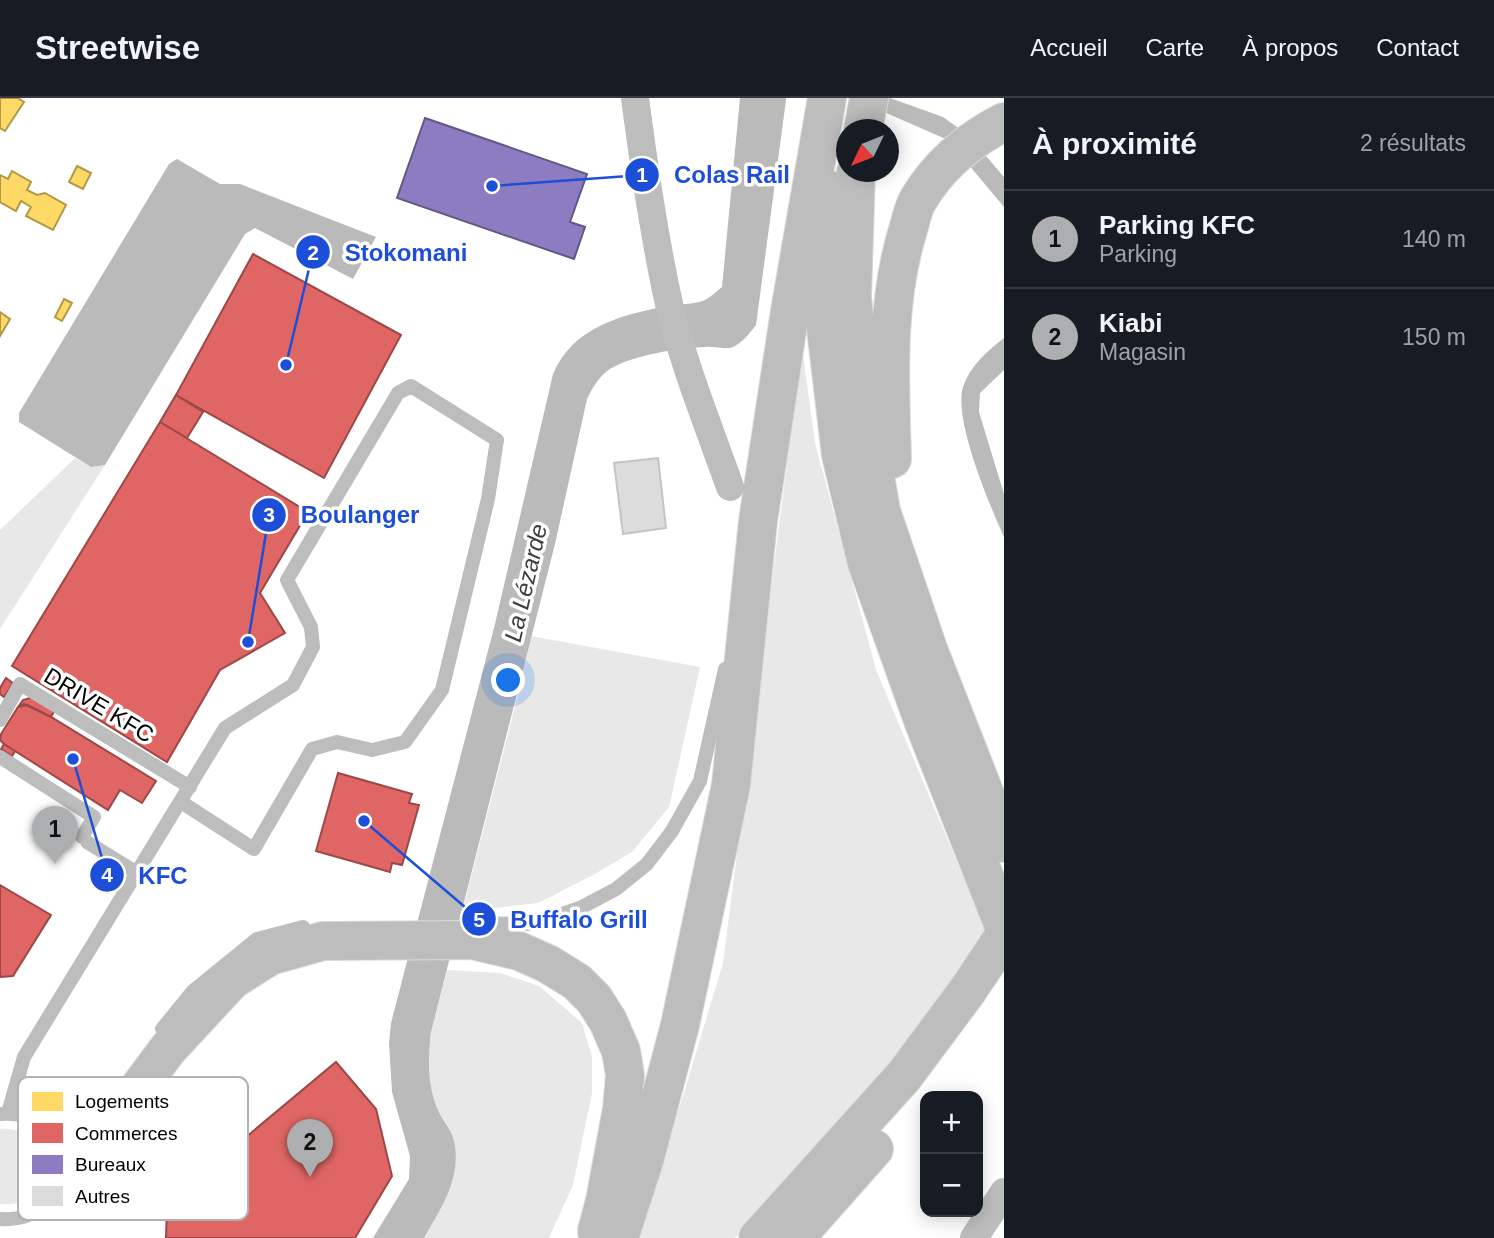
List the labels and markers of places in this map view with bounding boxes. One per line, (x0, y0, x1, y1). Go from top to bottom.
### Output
callout: Colas Rail (625, 152, 804, 197)
callout: Stokomani (296, 230, 481, 275)
callout: Boulanger (251, 492, 433, 537)
pin: 1 (32, 806, 78, 864)
callout: KFC (90, 853, 202, 898)
callout: Buffalo Grill (462, 897, 662, 942)
pin: 2 (287, 1119, 333, 1177)

